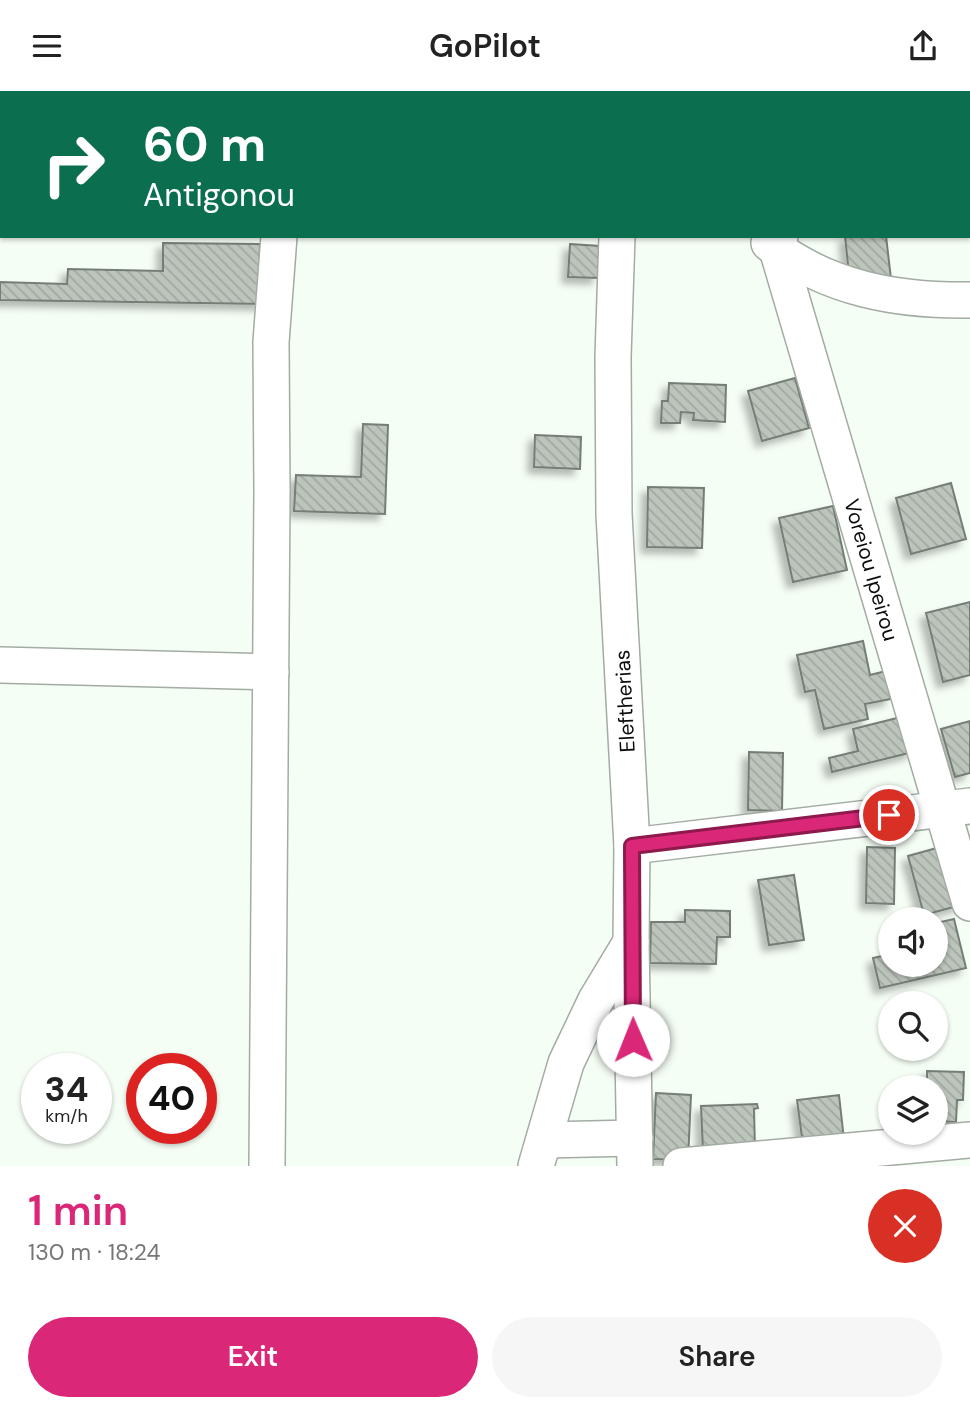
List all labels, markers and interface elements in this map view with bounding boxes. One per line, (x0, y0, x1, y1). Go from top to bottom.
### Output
text: GoPilot (429, 25, 541, 67)
icon: menu (28, 27, 66, 65)
icon: share (904, 27, 942, 65)
text: 60 m (143, 112, 266, 176)
icon: right (28, 119, 119, 210)
text: Antigonou (143, 174, 295, 216)
street label: Voreiou Ipeirou (837, 496, 905, 644)
street label: Eleftherias (608, 649, 642, 753)
pin (859, 785, 919, 845)
icon: arrive (870, 796, 908, 834)
map controls (878, 907, 948, 1145)
button: sound (878, 907, 948, 977)
button: search (878, 991, 948, 1061)
position arrow (596, 1003, 670, 1077)
speed limit sign: 40 (126, 1053, 217, 1144)
text: 34 (45, 1066, 88, 1112)
button: layers (878, 1075, 948, 1145)
text: km/h (45, 1104, 88, 1128)
text: 1 min (28, 1183, 128, 1238)
button: close (868, 1189, 942, 1263)
text: 130 m · 18:24 (28, 1237, 161, 1267)
button: Exit (28, 1317, 478, 1397)
button: Share (492, 1317, 942, 1397)

